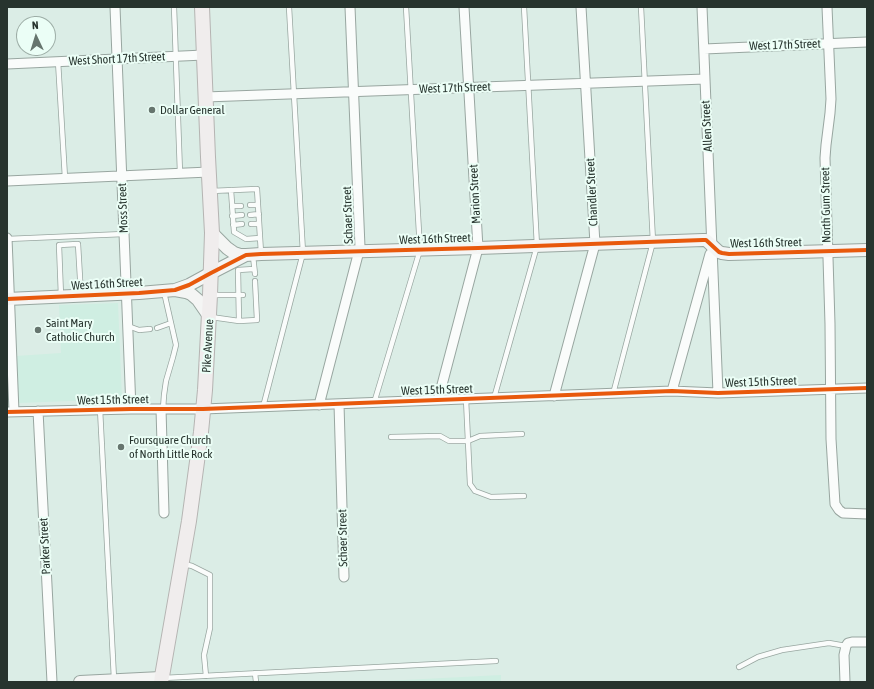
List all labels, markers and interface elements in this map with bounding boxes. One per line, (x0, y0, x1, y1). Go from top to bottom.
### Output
north arrow (16, 16, 56, 56)
text: N (32, 19, 39, 31)
street label: West 17th Street (749, 37, 821, 53)
street label: West Short 17th Street (68, 49, 166, 69)
street label: West 17th Street (419, 80, 491, 96)
street label: Allen Street (698, 100, 716, 152)
place label: Dollar General (160, 103, 225, 117)
marker: Dollar General (147, 105, 157, 115)
street label: Chandler Street (583, 158, 601, 226)
street label: Marion Street (466, 164, 484, 224)
street label: North Gum Street (818, 167, 834, 243)
street label: Moss Street (115, 183, 131, 233)
street label: Schaer Street (340, 186, 356, 244)
street label: West 16th Street (399, 231, 471, 247)
street label: West 16th Street (730, 235, 802, 251)
street label: West 16th Street (71, 275, 143, 293)
place label: Saint Mary Catholic Church (46, 316, 115, 344)
street label: Pike Avenue (199, 319, 217, 373)
marker: Saint Mary Catholic Church (33, 325, 43, 335)
street label: West 15th Street (725, 374, 797, 390)
street label: West 15th Street (401, 382, 473, 398)
street label: West 15th Street (77, 392, 149, 408)
place label: Foursquare Church of North Little Rock (129, 433, 212, 461)
marker: Foursquare Church of North Little Rock (116, 442, 126, 452)
street label: Schaer Street (335, 509, 351, 567)
street label: Parker Street (36, 517, 54, 575)

